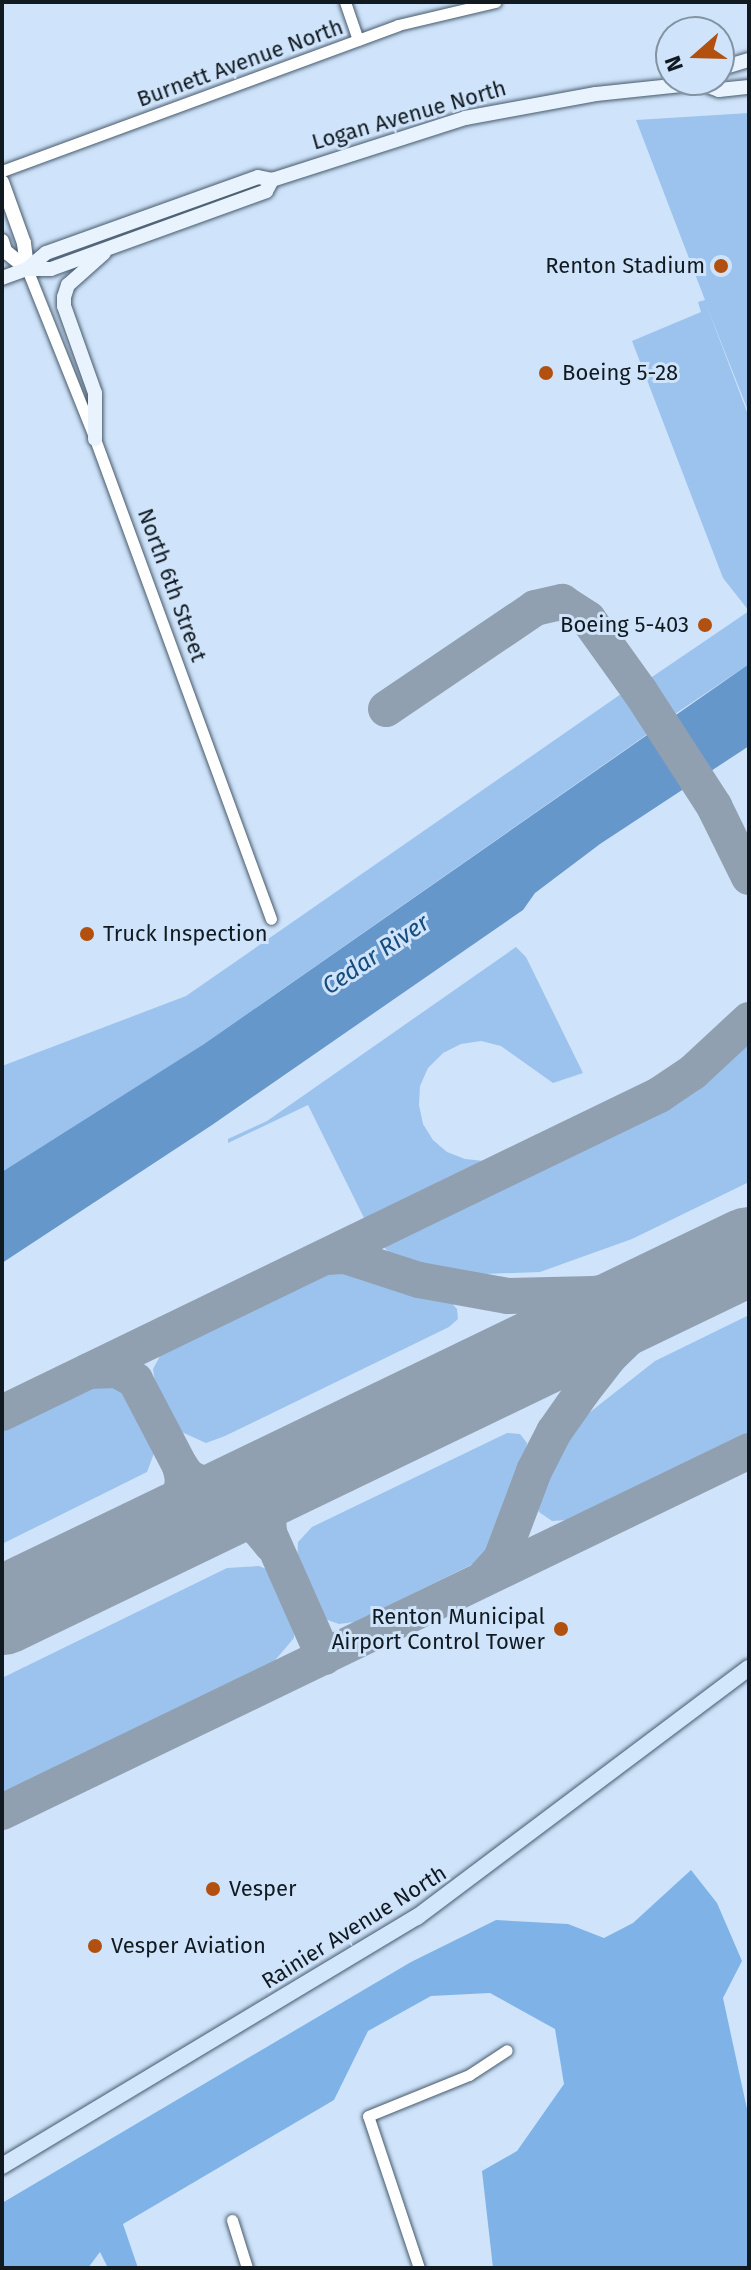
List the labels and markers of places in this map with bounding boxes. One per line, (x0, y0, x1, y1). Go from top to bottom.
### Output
place label: Renton Stadium (545, 253, 705, 279)
marker: Renton Stadium (712, 257, 730, 275)
place label: Boeing 5-28 (562, 360, 678, 386)
marker: Boeing 5-28 (537, 364, 555, 382)
place label: Boeing 5-403 (560, 612, 689, 638)
marker: Boeing 5-403 (696, 616, 714, 634)
place label: Truck Inspection (103, 921, 268, 947)
marker: Truck Inspection (78, 925, 96, 943)
place label: Renton Municipal Airport Control Tower (332, 1603, 545, 1654)
marker: Renton Municipal Airport Control Tower (552, 1620, 570, 1638)
place label: Vesper (229, 1876, 296, 1902)
marker: Vesper (204, 1880, 222, 1898)
place label: Vesper Aviation (111, 1933, 266, 1959)
marker: Vesper Aviation (86, 1937, 104, 1955)

